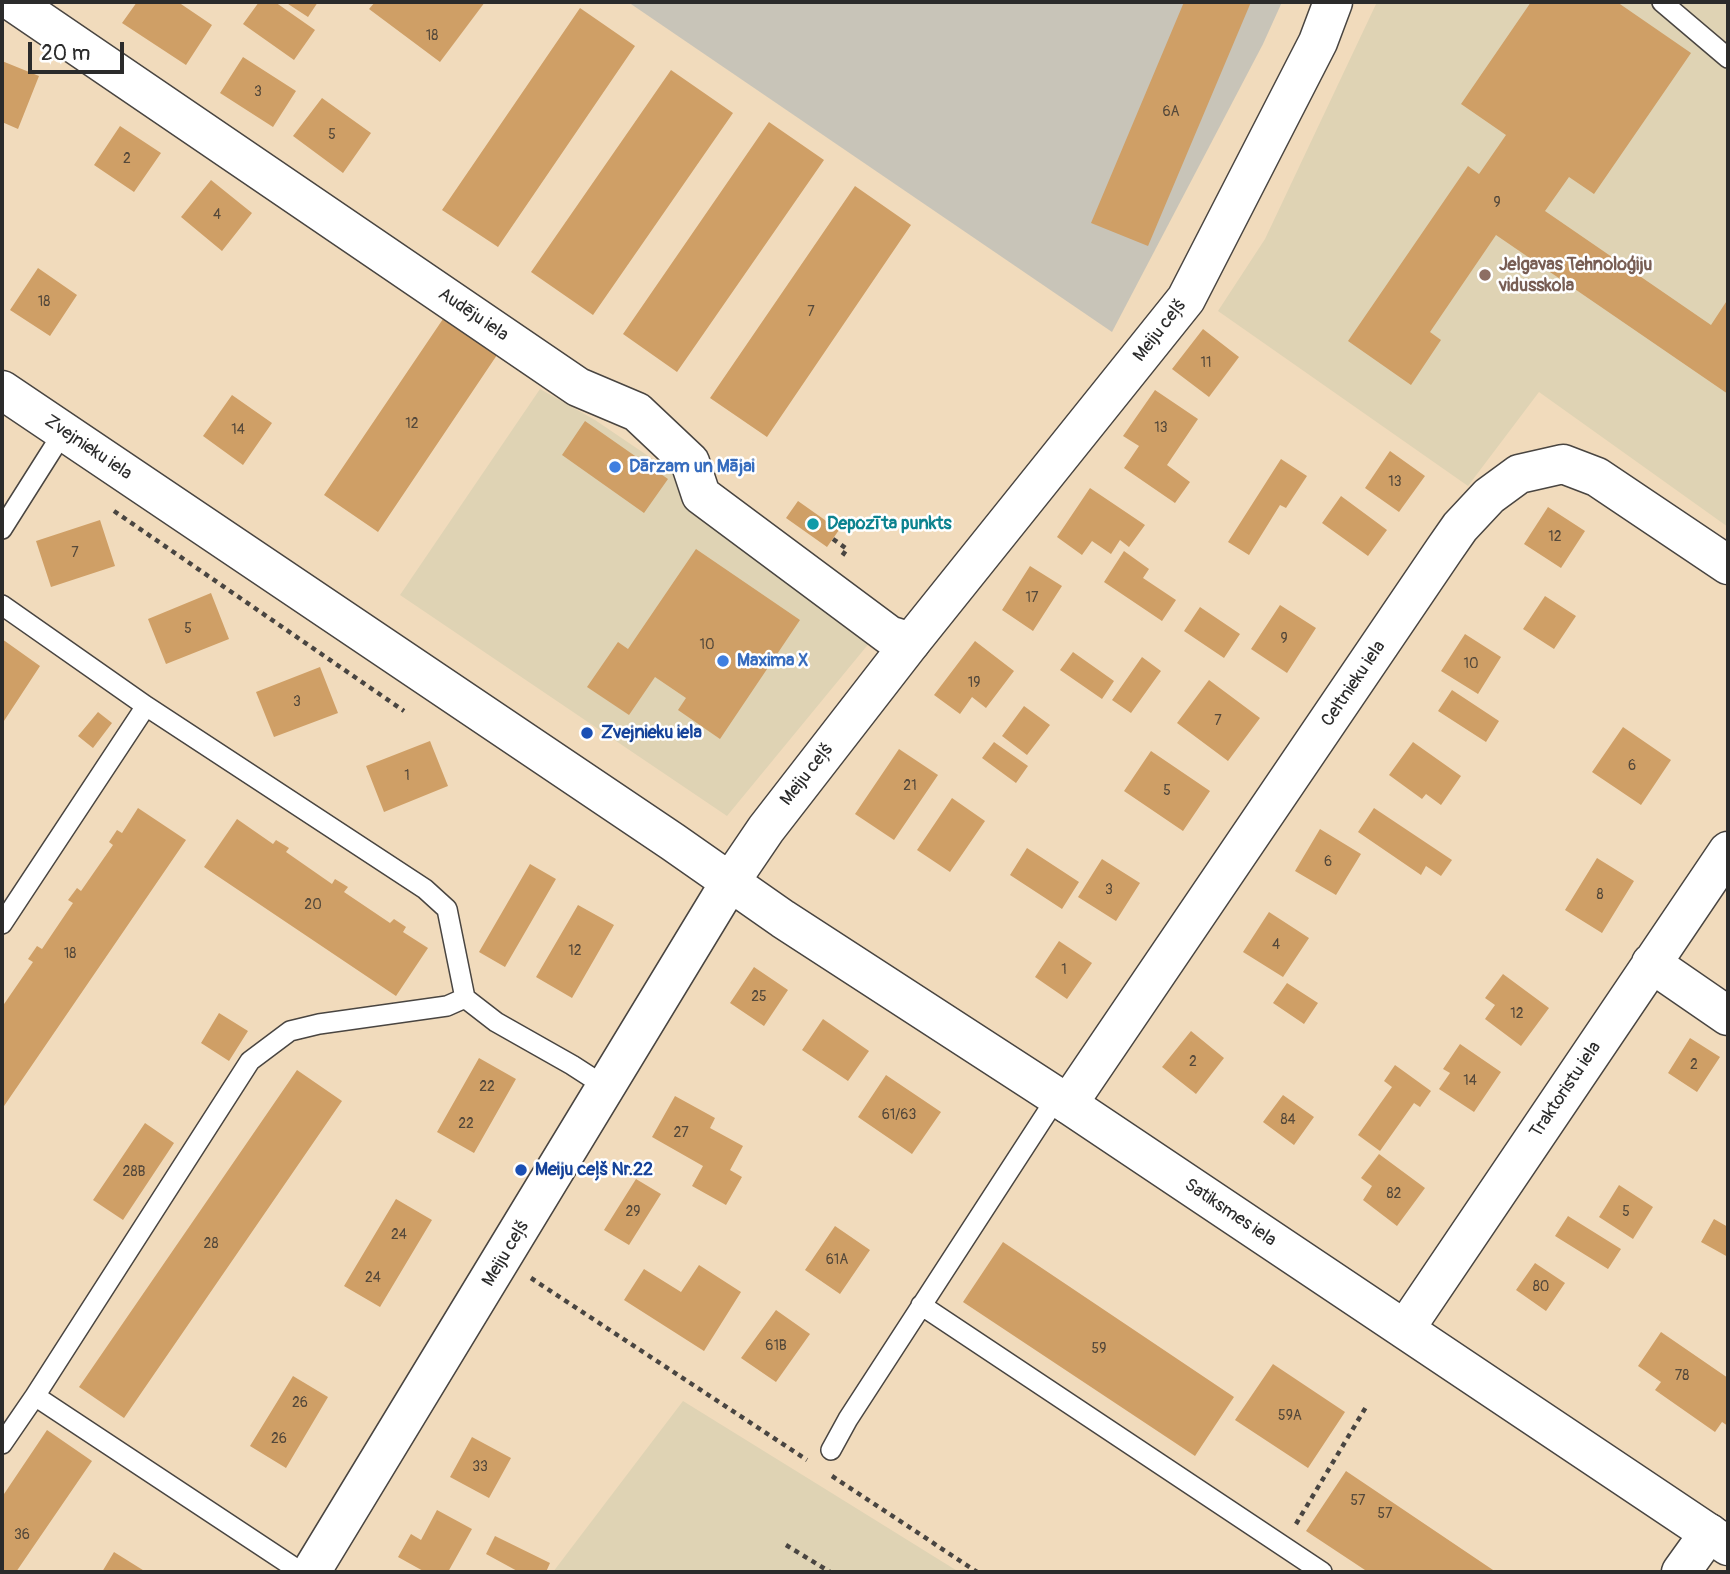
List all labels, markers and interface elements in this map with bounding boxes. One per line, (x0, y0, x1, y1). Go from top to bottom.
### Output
scale bar (32, 28, 128, 72)
house number: 18 (426, 28, 438, 44)
text: 20 m (41, 40, 90, 67)
house number: 3 (254, 84, 262, 100)
house number: 6A (1162, 104, 1180, 120)
house number: 5 (328, 127, 336, 143)
house number: 2 (123, 151, 131, 167)
house number: 9 (1493, 195, 1501, 211)
house number: 4 (213, 207, 221, 223)
place label: Jelgavas Tehnoloģiju vidusskola (1499, 254, 1652, 296)
marker: Jelgavas Tehnoloģiju vidusskola (1477, 267, 1493, 283)
street label: Audēju iela (434, 284, 512, 346)
house number: 18 (38, 294, 50, 310)
street label: Meiju ceļš (1129, 296, 1191, 366)
house number: 7 (807, 304, 815, 320)
house number: 11 (1201, 355, 1211, 371)
street label: Zvejnieku iela (40, 411, 136, 485)
house number: 12 (405, 416, 419, 432)
house number: 13 (1154, 420, 1168, 436)
house number: 14 (231, 422, 245, 438)
place label: Dārzam un Mājai (629, 456, 755, 478)
marker: Dārzam un Mājai (607, 459, 623, 475)
house number: 13 (1388, 474, 1402, 490)
place label: Depozīta punkts (827, 513, 952, 535)
marker: Depozīta punkts (805, 516, 821, 532)
house number: 12 (1548, 529, 1562, 545)
house number: 7 (71, 545, 79, 561)
house number: 17 (1026, 590, 1038, 606)
house number: 5 (184, 621, 192, 637)
house number: 9 (1280, 631, 1288, 647)
house number: 10 (699, 637, 715, 653)
street label: Celtnieku iela (1317, 637, 1391, 731)
place label: Maxima X (737, 650, 809, 672)
marker: Maxima X (715, 653, 731, 669)
house number: 10 (1463, 656, 1479, 672)
house number: 19 (968, 675, 980, 691)
house number: 3 (293, 694, 301, 710)
house number: 7 (1214, 713, 1222, 729)
place label: Zvejnieku iela (601, 722, 702, 744)
marker: Zvejnieku iela (579, 725, 595, 741)
street label: Meiju ceļš (776, 740, 838, 810)
house number: 6 (1628, 758, 1636, 774)
house number: 1 (404, 768, 410, 784)
house number: 21 (903, 778, 917, 794)
house number: 5 (1163, 783, 1171, 799)
house number: 6 (1324, 854, 1332, 870)
house number: 3 (1105, 882, 1113, 898)
house number: 8 (1596, 887, 1604, 903)
house number: 20 (304, 897, 322, 913)
house number: 4 (1272, 937, 1280, 953)
house number: 12 (568, 943, 582, 959)
house number: 18 (64, 946, 76, 962)
house number: 1 (1061, 962, 1067, 978)
house number: 25 (751, 989, 767, 1005)
house number: 12 (1510, 1006, 1524, 1022)
street label: Traktoristu iela (1526, 1038, 1606, 1142)
house number: 2 (1189, 1054, 1197, 1070)
house number: 2 (1690, 1057, 1698, 1073)
house number: 14 (1463, 1073, 1477, 1089)
house number: 22 (479, 1079, 495, 1095)
house number: 61/63 (882, 1107, 916, 1123)
house number: 84 (1280, 1112, 1296, 1128)
house number: 22 (458, 1116, 474, 1132)
house number: 27 (673, 1125, 689, 1141)
place label: Meiju ceļš Nr.22 (535, 1159, 653, 1181)
marker: Meiju ceļš Nr.22 (513, 1162, 529, 1178)
house number: 28B (123, 1164, 145, 1180)
street label: Satiksmes iela (1180, 1174, 1280, 1252)
house number: 82 (1387, 1186, 1401, 1202)
house number: 29 (625, 1204, 641, 1220)
house number: 5 (1622, 1204, 1630, 1220)
street label: Meiju ceļš (478, 1217, 534, 1291)
house number: 24 (391, 1227, 407, 1243)
house number: 28 (204, 1236, 218, 1252)
house number: 61A (826, 1252, 848, 1268)
house number: 24 (365, 1270, 381, 1286)
house number: 80 (1533, 1279, 1549, 1295)
house number: 61B (765, 1338, 787, 1354)
house number: 59 (1092, 1341, 1106, 1357)
house number: 78 (1675, 1368, 1689, 1384)
house number: 26 (292, 1395, 308, 1411)
house number: 59A (1278, 1408, 1302, 1424)
house number: 26 (271, 1431, 287, 1447)
house number: 33 (472, 1459, 488, 1475)
house number: 57 (1351, 1493, 1365, 1509)
house number: 57 (1378, 1506, 1392, 1522)
house number: 36 (14, 1527, 30, 1543)

